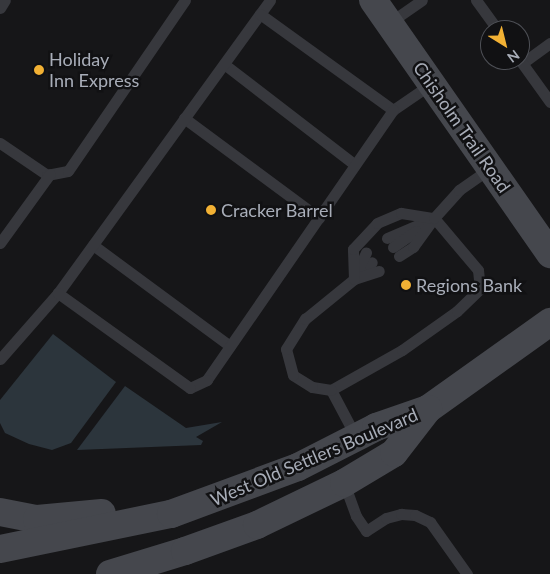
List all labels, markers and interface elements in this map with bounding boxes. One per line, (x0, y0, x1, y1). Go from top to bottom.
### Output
north arrow (480, 20, 530, 70)
text: N (504, 47, 523, 67)
place label: Holiday Inn Express (49, 49, 139, 92)
street label: Chisholm Trail Road (409, 57, 515, 197)
marker: Holiday Inn Express (33, 64, 45, 76)
place label: Cracker Barrel (221, 199, 333, 221)
marker: Cracker Barrel (205, 204, 217, 216)
place label: Regions Bank (416, 274, 522, 296)
marker: Regions Bank (400, 279, 412, 291)
street label: West Old Settlers Boulevard (207, 404, 421, 510)

